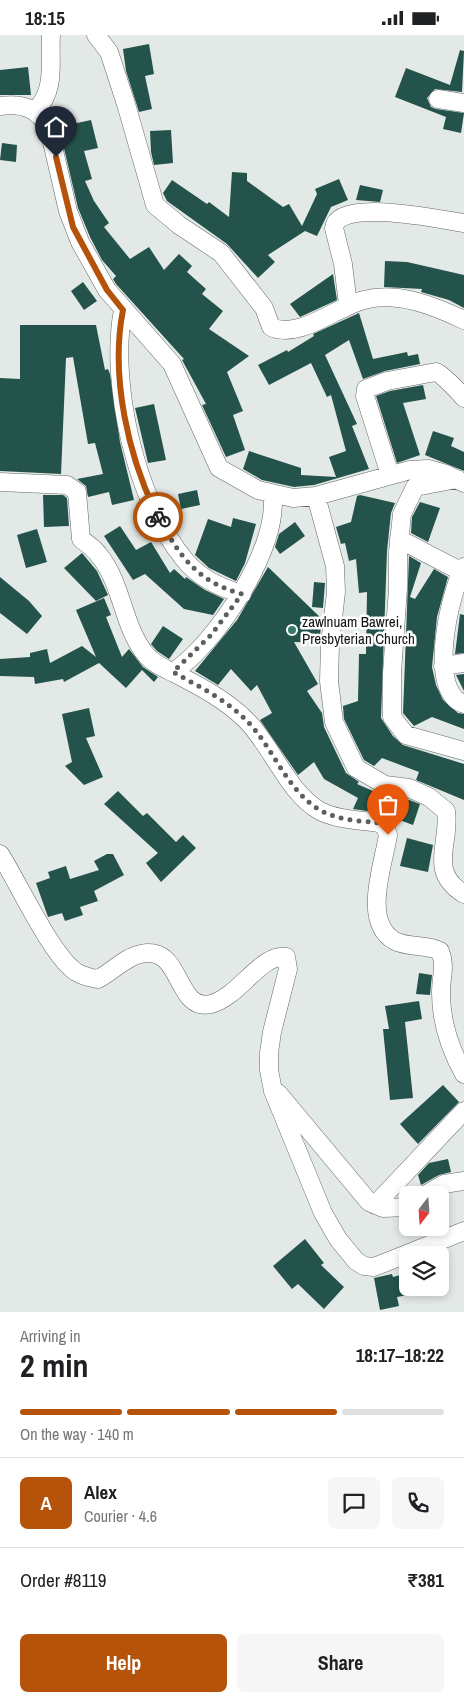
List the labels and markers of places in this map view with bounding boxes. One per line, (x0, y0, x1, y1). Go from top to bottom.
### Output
pin (35, 106, 77, 157)
place label: zawlnuam Bawrei, Presbyterian Church (302, 611, 415, 649)
marker: zawlnuam Bawrei, Presbyterian Church (286, 624, 298, 636)
pin (367, 784, 409, 835)

